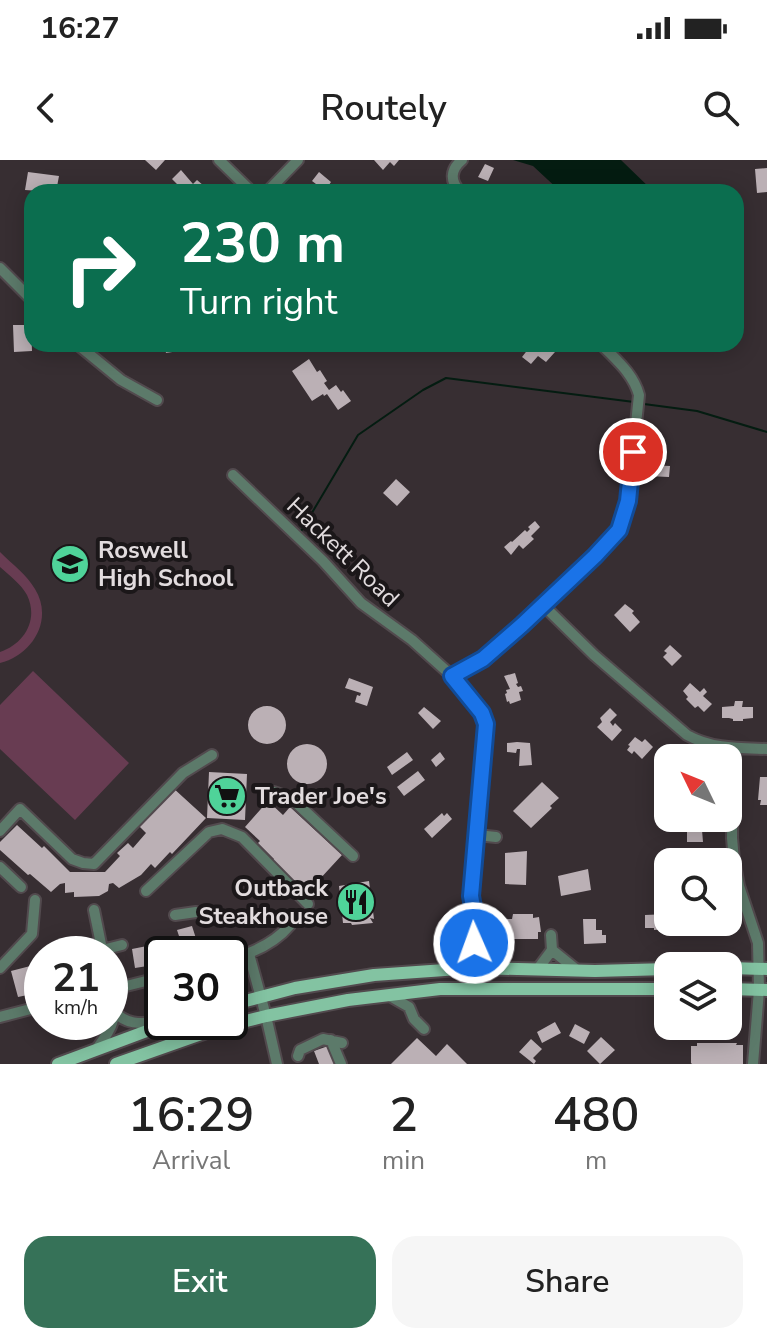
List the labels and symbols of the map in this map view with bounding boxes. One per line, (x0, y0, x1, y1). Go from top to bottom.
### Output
pin (599, 418, 667, 486)
street label: Hackett Road (280, 490, 406, 614)
place label: Roswell High School (98, 534, 234, 594)
school or university icon: Roswell High School (49, 543, 91, 585)
north arrow (654, 744, 742, 832)
supermarket icon: Trader Joe's (206, 775, 248, 817)
place label: Trader Joe's (255, 780, 387, 812)
place label: Outback Steakhouse (198, 872, 329, 932)
restaurant icon: Outback Steakhouse (335, 881, 377, 923)
position arrow (432, 901, 516, 985)
speed limit sign: 30 (144, 936, 248, 1040)

